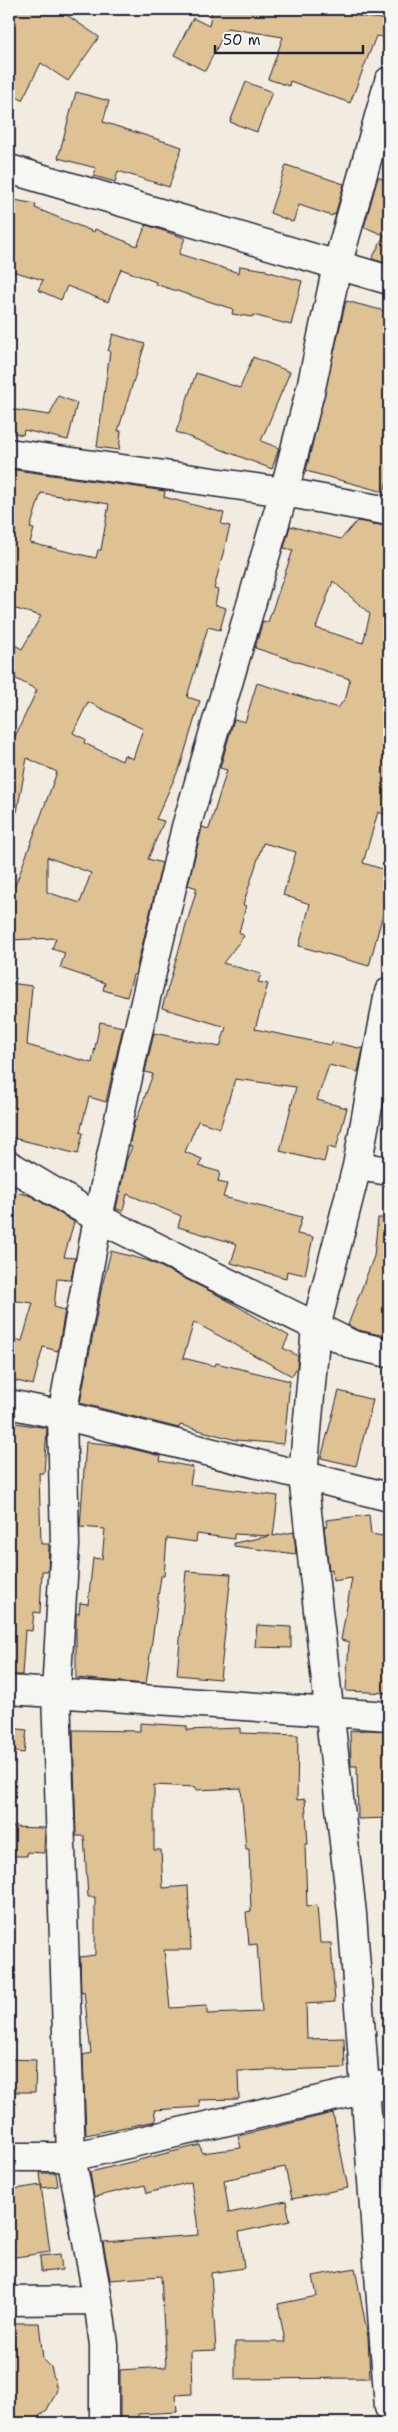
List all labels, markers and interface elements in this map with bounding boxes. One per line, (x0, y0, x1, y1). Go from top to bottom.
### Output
scale bar (215, 22, 363, 54)
text: 50 m (223, 30, 261, 50)

